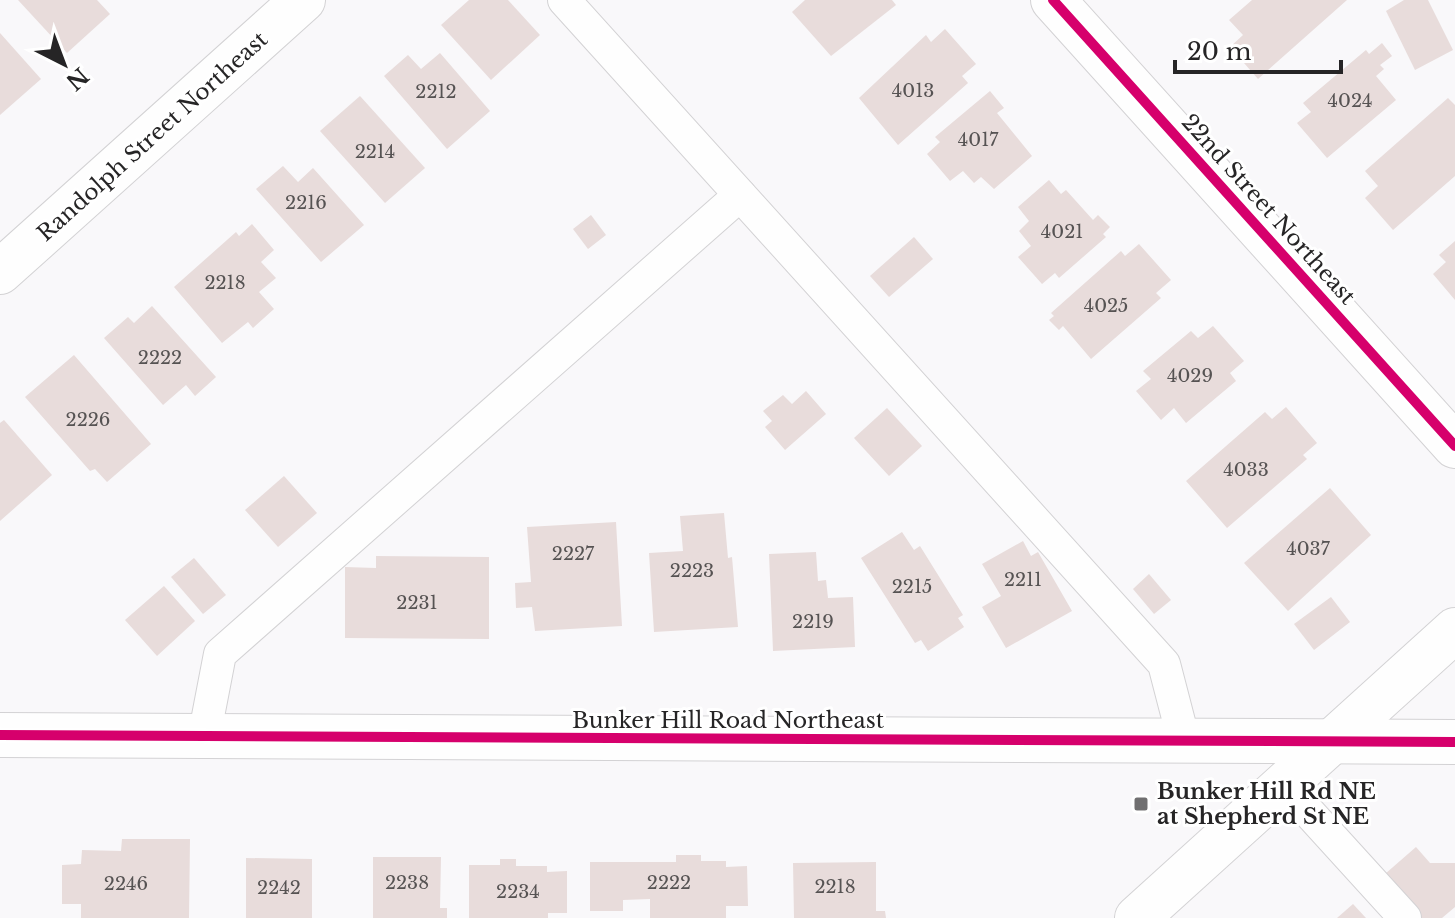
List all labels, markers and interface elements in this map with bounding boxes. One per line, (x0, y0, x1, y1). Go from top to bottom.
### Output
north arrow (24, 24, 104, 104)
scale bar (1175, 24, 1341, 74)
street label: Randolph Street Northeast (31, 26, 273, 246)
text: 20 m (1187, 37, 1252, 66)
house number: 4013 (892, 80, 934, 102)
house number: 2212 (415, 81, 457, 103)
house number: 4024 (1328, 90, 1373, 112)
street label: 22nd Street Northeast (1176, 109, 1362, 310)
house number: 4017 (958, 129, 999, 151)
house number: 2214 (355, 141, 395, 163)
house number: 2216 (285, 192, 327, 214)
house number: 4021 (1041, 221, 1083, 243)
house number: 2218 (204, 272, 246, 294)
house number: 4025 (1084, 295, 1128, 317)
house number: 2222 (138, 347, 182, 369)
house number: 4029 (1167, 365, 1213, 387)
house number: 2226 (66, 409, 110, 431)
house number: 4033 (1223, 459, 1269, 481)
house number: 4037 (1286, 538, 1331, 560)
house number: 2227 (552, 543, 595, 565)
house number: 2223 (670, 560, 714, 582)
house number: 2211 (1004, 569, 1042, 591)
house number: 2215 (892, 576, 932, 598)
house number: 2231 (396, 592, 438, 614)
house number: 2219 (792, 611, 834, 633)
street label: Bunker Hill Road Northeast (572, 707, 885, 734)
place label: Bunker Hill Rd NE at Shepherd St NE (1157, 778, 1376, 830)
marker: Bunker Hill Rd NE at Shepherd St NE (1132, 795, 1150, 813)
house number: 2238 (385, 872, 429, 894)
house number: 2222 (647, 872, 691, 894)
house number: 2246 (104, 873, 148, 895)
house number: 2218 (814, 876, 856, 898)
house number: 2242 (257, 877, 301, 899)
house number: 2234 (496, 881, 540, 903)

